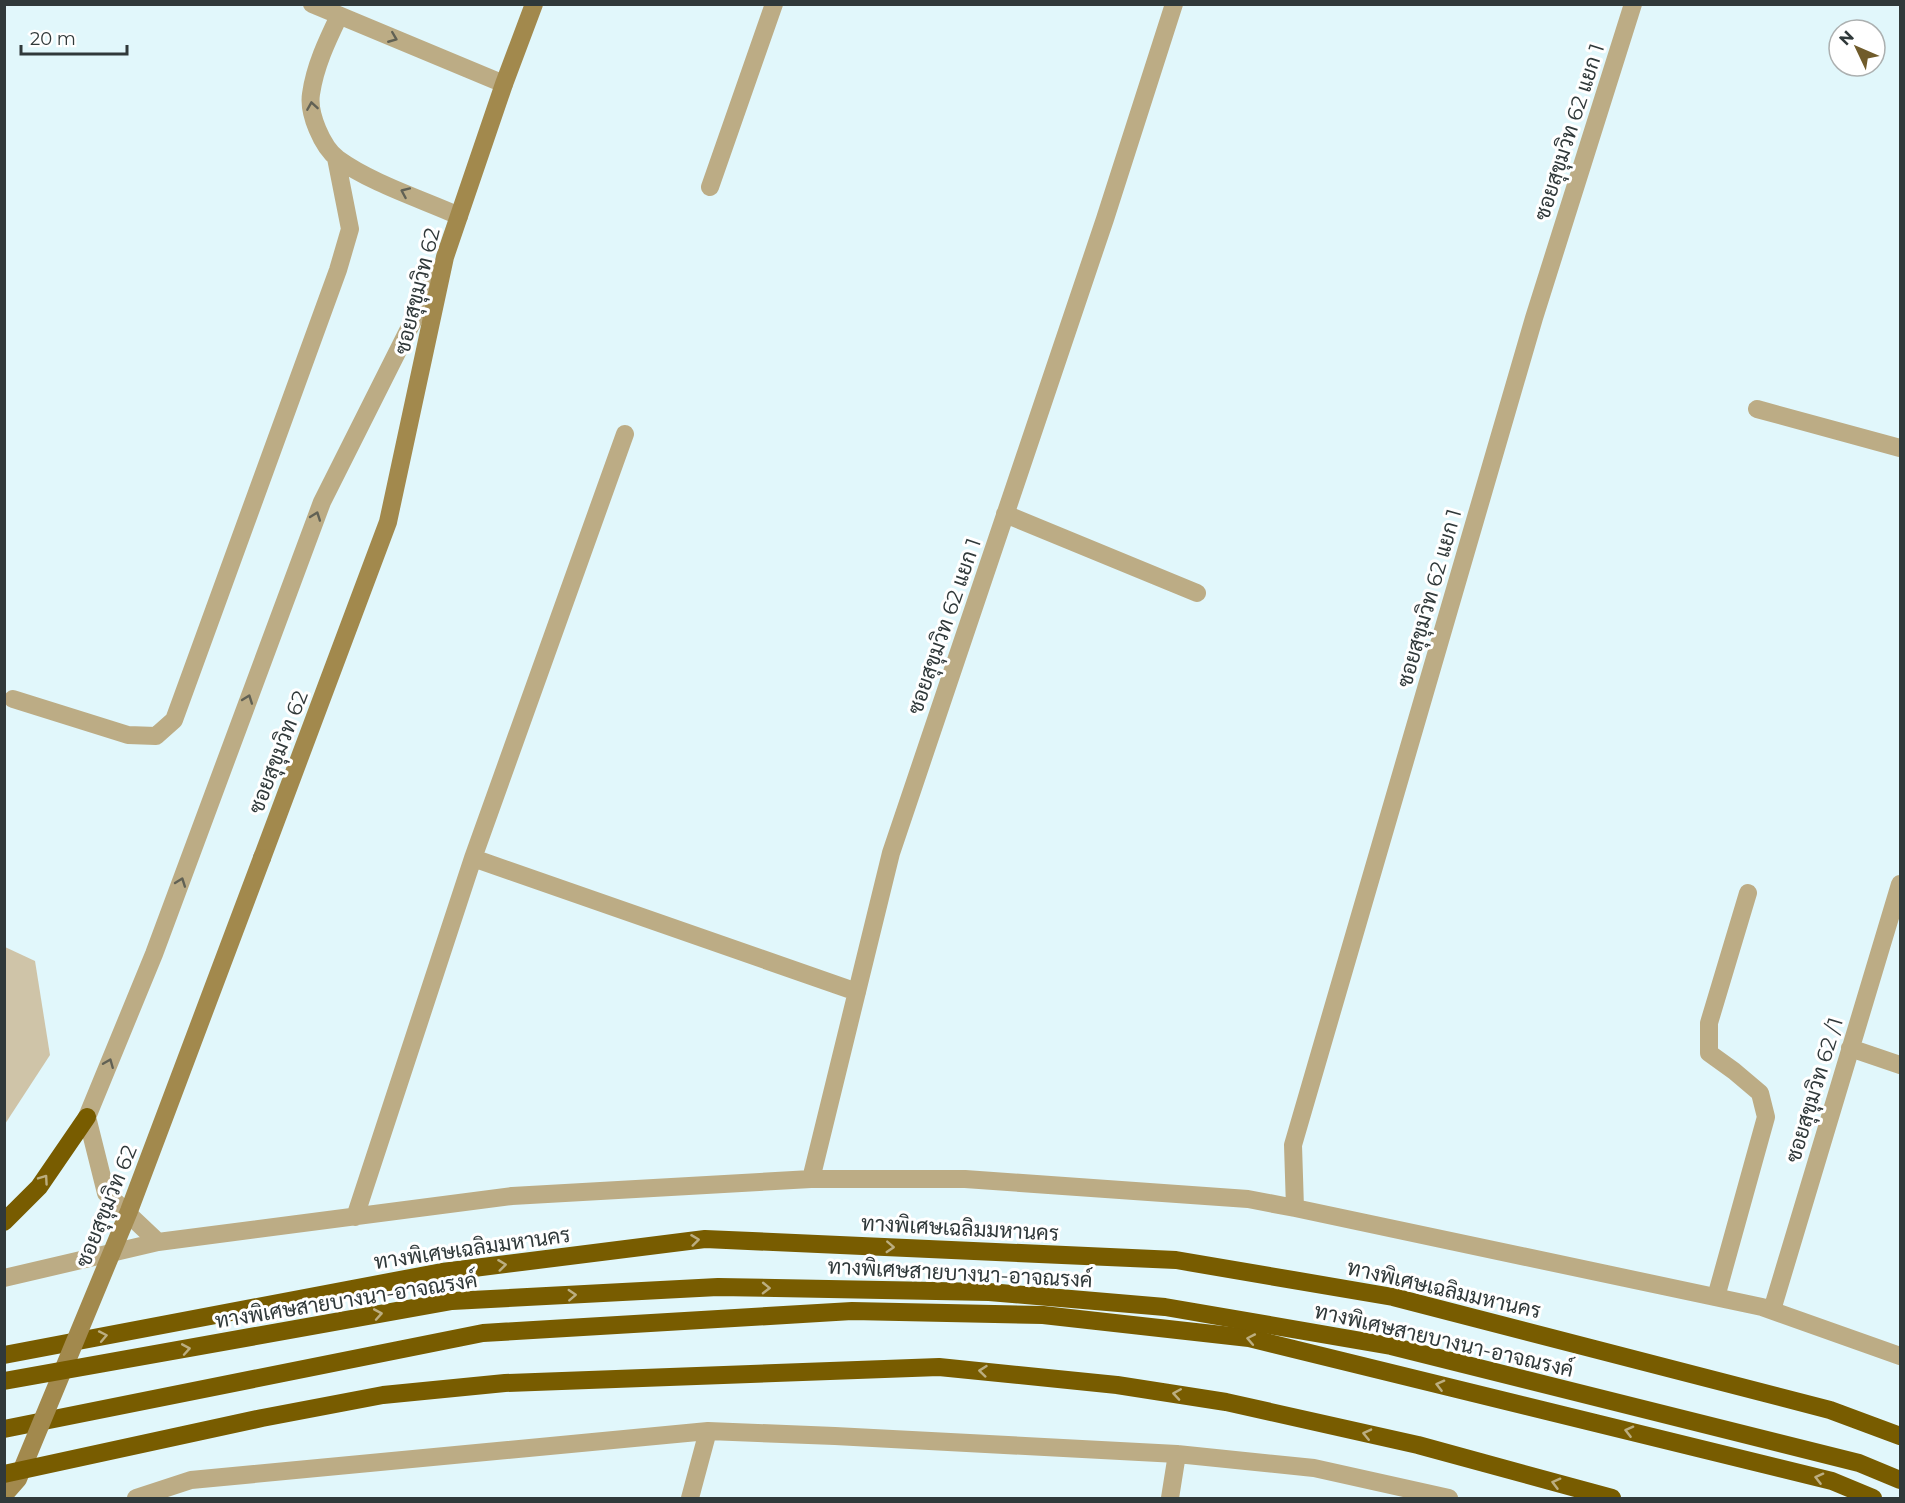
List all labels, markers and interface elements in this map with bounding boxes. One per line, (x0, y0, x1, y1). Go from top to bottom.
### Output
scale bar (21, 18, 128, 56)
north arrow (1827, 18, 1887, 78)
text: N (1835, 27, 1858, 49)
text: 20 m (30, 28, 76, 50)
one-way arrow (387, 31, 398, 43)
street label: ซอยสุขุมวิท 62 แยก 1 (1529, 40, 1611, 224)
one-way arrow (307, 101, 319, 111)
one-way arrow (401, 188, 412, 200)
street label: ซอยสุขุมวิท 62 (389, 225, 447, 357)
street label: ซอยสุขุมวิท 62 แยก 1 (1392, 506, 1468, 691)
one-way arrow (309, 511, 322, 522)
street label: ซอยสุขุมวิท 62 แยก 1 (902, 535, 988, 718)
street label: ซอยสุขุมวิท 62 (243, 687, 315, 818)
one-way arrow (241, 694, 254, 705)
one-way arrow (173, 877, 186, 888)
street label: ซอยสุขุมวิท 62 /1 (1780, 1014, 1850, 1166)
one-way arrow (102, 1058, 114, 1069)
street label: ซอยสุขุมวิท 62 (70, 1141, 144, 1272)
one-way arrow (37, 1175, 48, 1186)
street label: ทางพิเศษเฉลิมมหานคร (860, 1210, 1060, 1246)
street label: ทางพิเศษเฉลิมมหานคร (372, 1222, 572, 1274)
one-way arrow (691, 1235, 700, 1247)
one-way arrow (886, 1241, 895, 1254)
street label: ทางพิเศษสายบางนา-อาจณรงค์ (827, 1253, 1093, 1292)
street label: ทางพิเศษเฉลิมมหานคร (1345, 1255, 1543, 1323)
one-way arrow (497, 1259, 506, 1272)
street label: ทางพิเศษสายบางนา-อาจณรงค์ (213, 1266, 479, 1333)
one-way arrow (762, 1282, 771, 1294)
one-way arrow (567, 1288, 576, 1301)
street label: ทางพิเศษสายบางนา-อาจณรงค์ (1312, 1297, 1576, 1382)
one-way arrow (373, 1309, 383, 1321)
one-way arrow (98, 1330, 108, 1343)
one-way arrow (1246, 1333, 1256, 1346)
one-way arrow (181, 1343, 191, 1356)
one-way arrow (978, 1365, 988, 1378)
one-way arrow (1435, 1379, 1445, 1392)
one-way arrow (1172, 1388, 1182, 1401)
one-way arrow (1625, 1426, 1635, 1439)
one-way arrow (1363, 1428, 1373, 1441)
one-way arrow (1814, 1472, 1824, 1485)
one-way arrow (1551, 1478, 1562, 1490)

